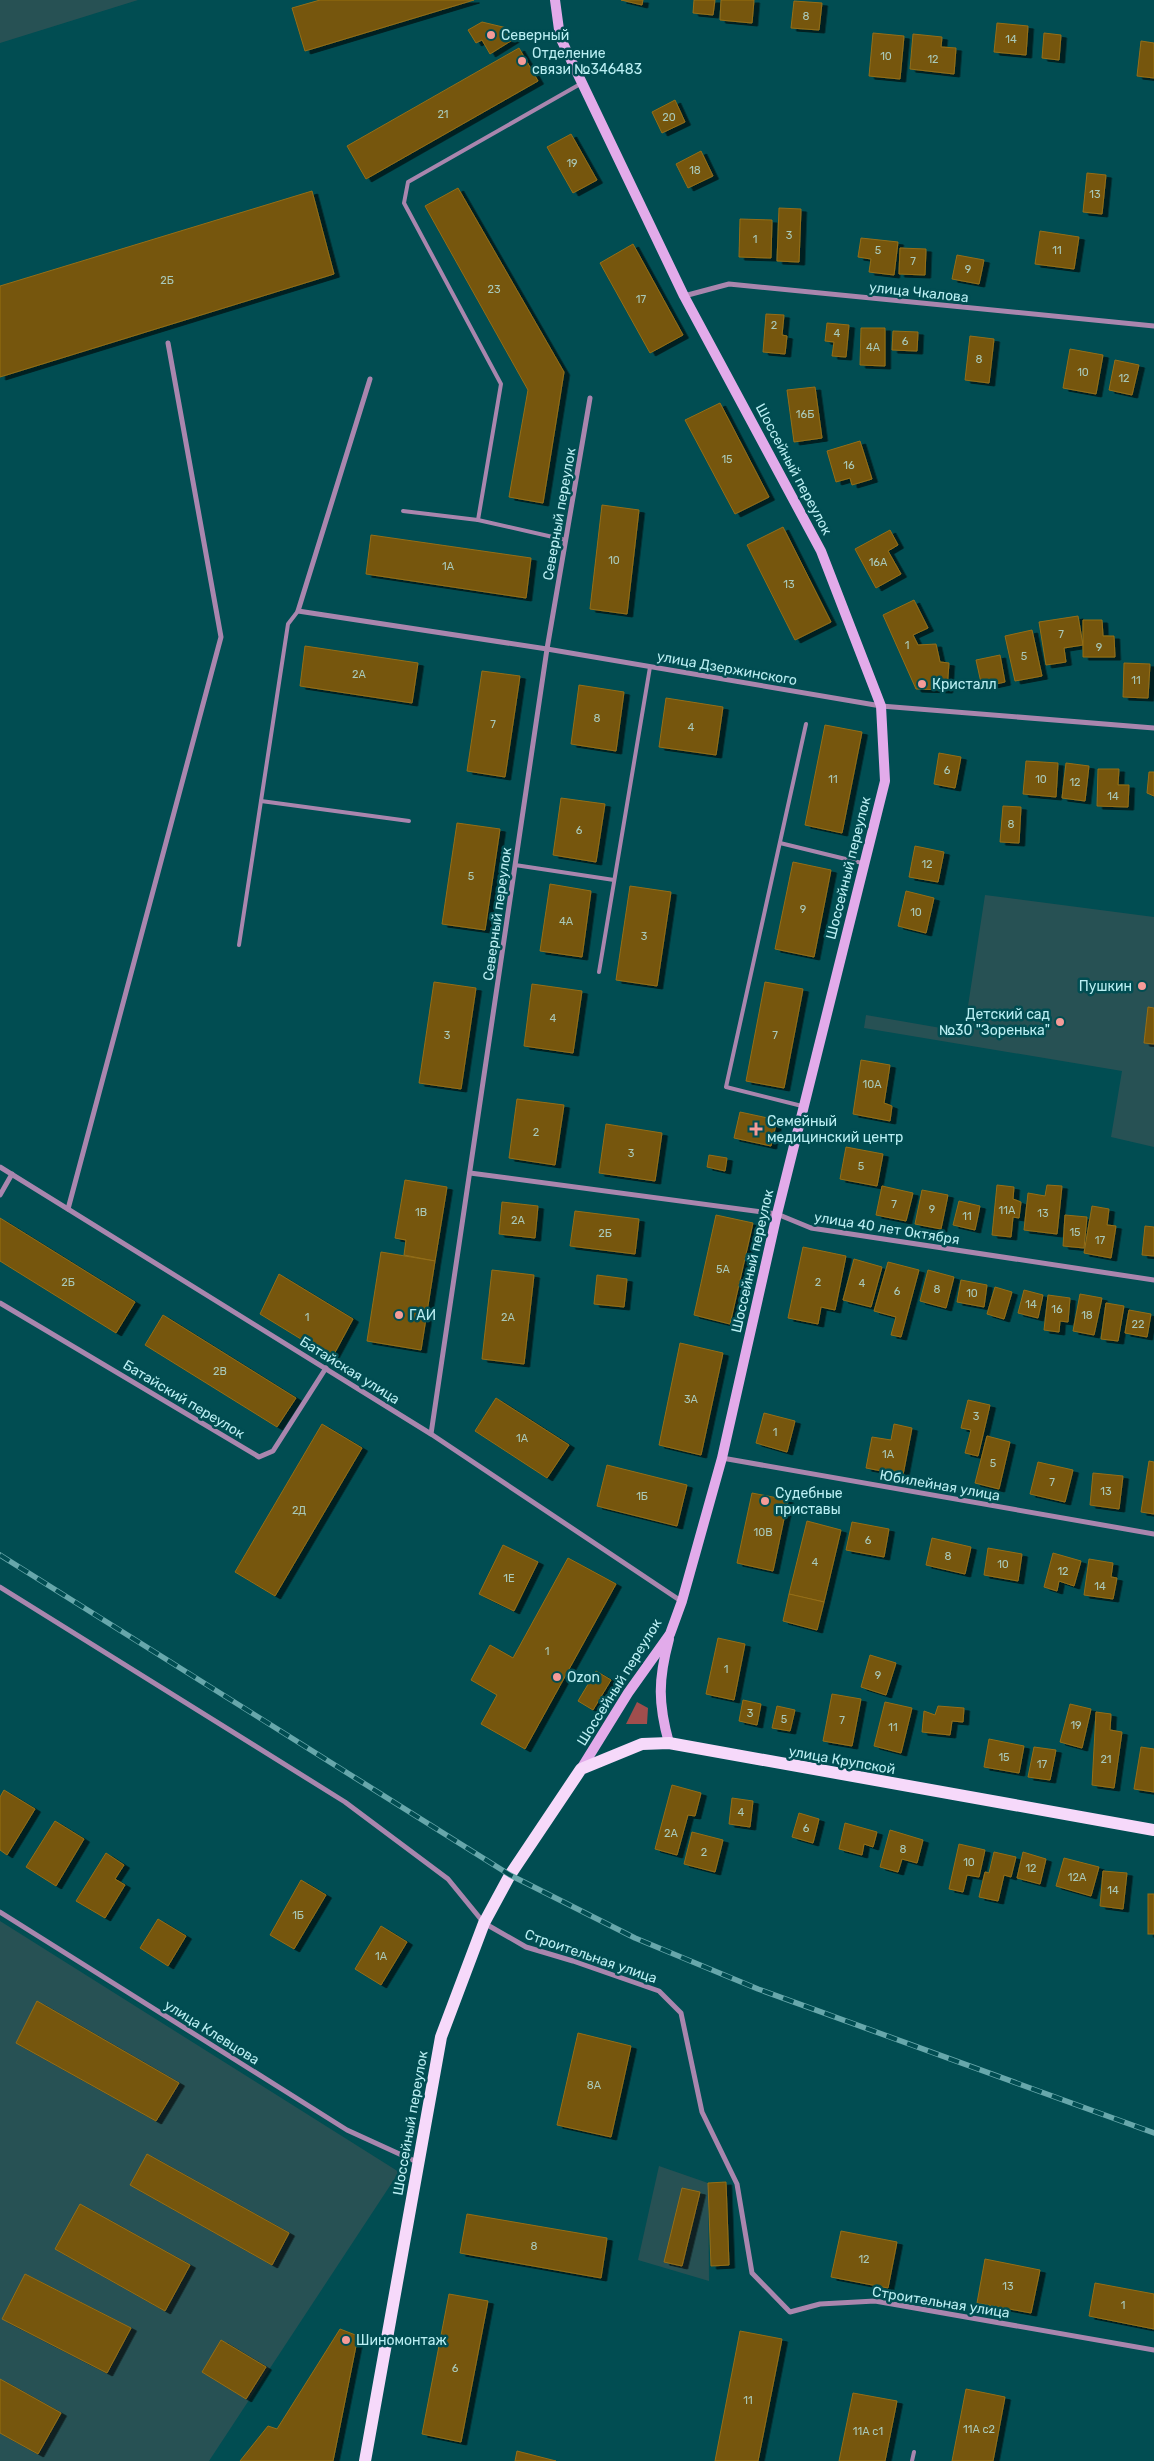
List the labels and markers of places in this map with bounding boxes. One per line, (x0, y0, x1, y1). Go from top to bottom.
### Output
place label: Северный (501, 27, 569, 44)
marker: Северный (485, 29, 497, 41)
place label: Отделение связи №346483 (532, 45, 642, 78)
marker: Отделение связи №346483 (516, 55, 528, 67)
place label: Кристалл (932, 676, 997, 693)
marker: Кристалл (916, 678, 928, 690)
place label: Пушкин (1079, 978, 1132, 995)
marker: Пушкин (1136, 980, 1148, 992)
place label: Детский сад №30 "Зоренька" (939, 1006, 1050, 1039)
marker: Детский сад №30 "Зоренька" (1054, 1016, 1066, 1028)
place label: Семейный медицинский центр (767, 1113, 903, 1146)
marker: Семейный медицинский центр (749, 1122, 763, 1136)
place label: ГАИ (409, 1307, 436, 1324)
marker: ГАИ (393, 1309, 405, 1321)
place label: Судебные приставы (775, 1485, 843, 1518)
marker: Судебные приставы (759, 1495, 771, 1507)
place label: Ozon (567, 1669, 600, 1686)
marker: Ozon (551, 1671, 563, 1683)
place label: Шиномонтаж (356, 2332, 447, 2349)
marker: Шиномонтаж (340, 2334, 352, 2346)

